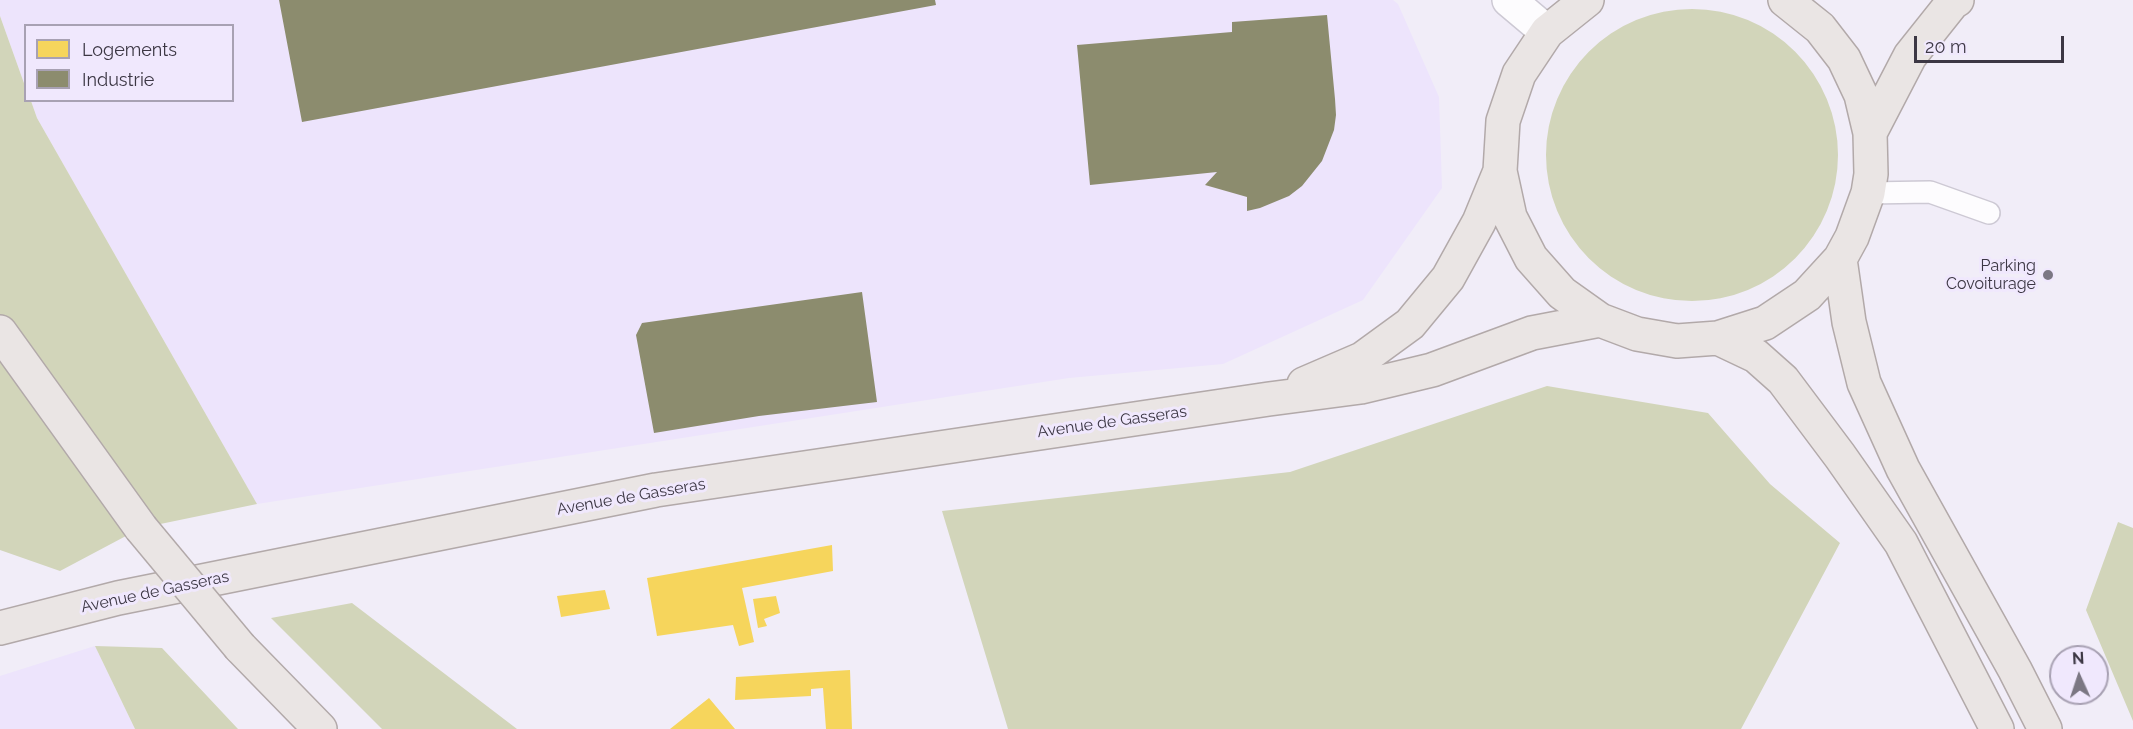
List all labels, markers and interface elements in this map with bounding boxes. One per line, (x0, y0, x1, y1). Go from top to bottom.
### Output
legend (24, 24, 234, 102)
scale bar (1917, 24, 2067, 62)
text: 20 m (1925, 36, 1967, 57)
text: Logements (82, 39, 177, 60)
text: Industrie (82, 69, 154, 90)
place label: Parking Covoiturage (1946, 256, 2036, 294)
marker: Parking Covoiturage (2041, 268, 2055, 282)
street label: Avenue de Gasseras (1036, 402, 1188, 442)
street label: Avenue de Gasseras (555, 474, 707, 520)
street label: Avenue de Gasseras (79, 567, 231, 617)
north arrow (2049, 645, 2109, 705)
text: N (2072, 649, 2085, 668)

